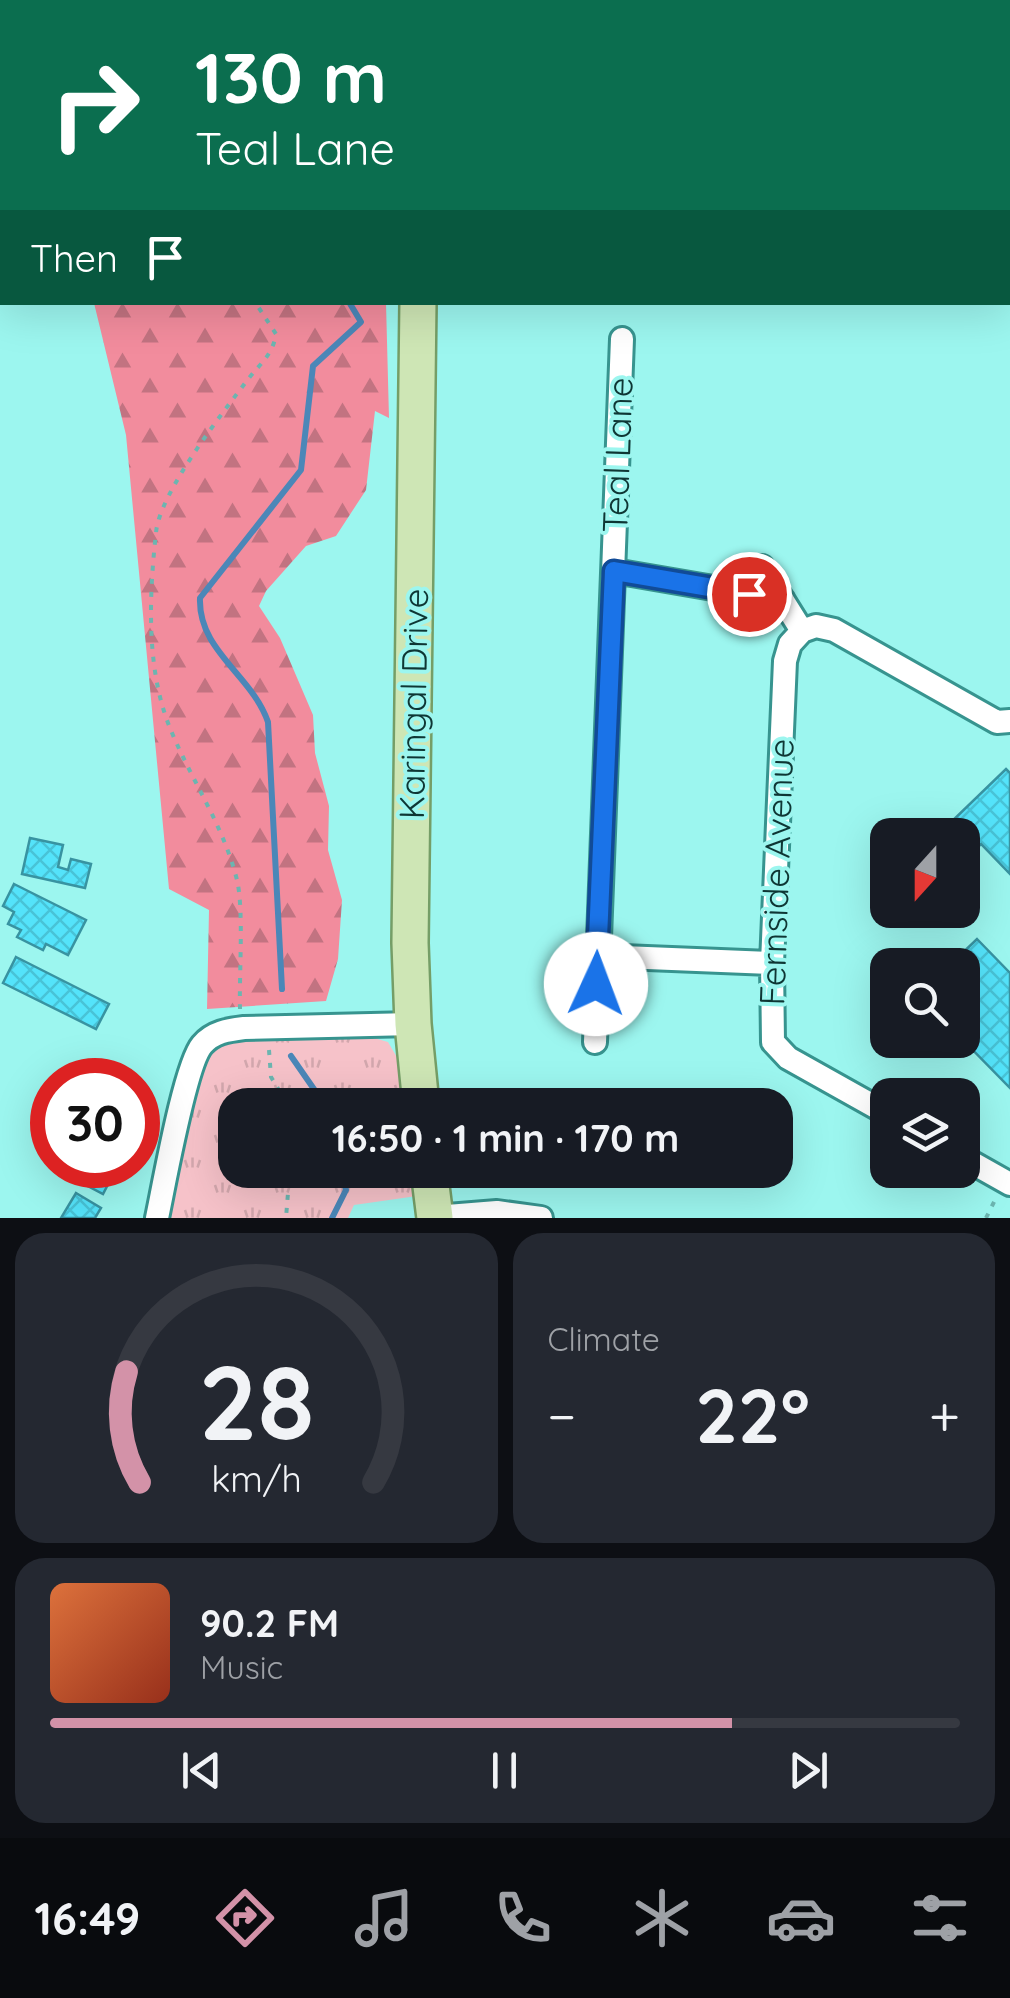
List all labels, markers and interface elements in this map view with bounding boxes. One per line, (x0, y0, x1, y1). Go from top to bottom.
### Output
text: 130 m (195, 33, 387, 121)
icon: right (30, 40, 160, 170)
text: Teal Lane (195, 120, 395, 176)
icon: arrive (138, 230, 193, 285)
text: Then (30, 234, 118, 282)
street label: Teal Lane (592, 376, 642, 533)
pin (707, 552, 792, 637)
icon: arrive (722, 567, 777, 622)
street label: Karingal Drive (389, 588, 437, 820)
street label: Fernside Avenue (749, 738, 803, 1006)
north arrow (870, 818, 980, 928)
map controls (870, 818, 980, 1188)
position arrow (544, 932, 648, 1036)
button: search (870, 948, 980, 1058)
speed limit sign: 30 (30, 1058, 160, 1188)
button: layers (870, 1078, 980, 1188)
text: 16:50 · 1 min · 170 m (332, 1114, 679, 1162)
text: Climate (548, 1319, 660, 1359)
text: 28 (198, 1336, 314, 1466)
text: 22° (695, 1368, 810, 1462)
text: − (548, 1381, 576, 1450)
text: + (929, 1381, 960, 1450)
text: km/h (211, 1456, 302, 1501)
text: 90.2 FM (200, 1599, 339, 1647)
text: Music (200, 1647, 283, 1687)
icon: previous (174, 1743, 229, 1798)
icon: pause (477, 1743, 532, 1798)
icon: next (781, 1743, 836, 1798)
icon: directions (210, 1883, 280, 1953)
icon: music (349, 1883, 419, 1953)
icon: phone (488, 1883, 558, 1953)
icon: climate (627, 1883, 697, 1953)
icon: car (766, 1883, 836, 1953)
icon: filters (905, 1883, 975, 1953)
text: 16:49 (35, 1890, 140, 1946)

